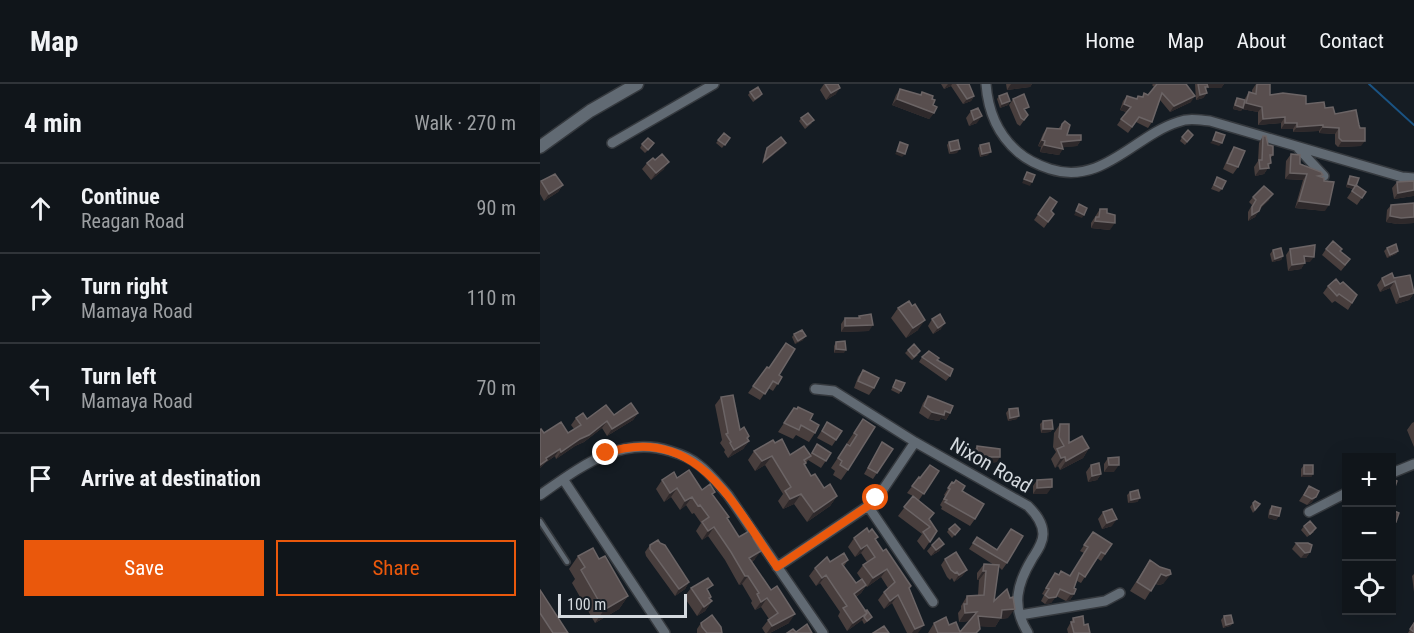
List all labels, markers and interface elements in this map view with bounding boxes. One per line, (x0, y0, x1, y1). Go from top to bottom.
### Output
text: Map (30, 25, 78, 58)
text: Home (1085, 29, 1135, 53)
text: Map (1168, 29, 1204, 53)
text: About (1237, 29, 1286, 53)
text: Contact (1319, 29, 1384, 53)
text: 4 min (24, 108, 82, 138)
text: Walk · 270 m (415, 111, 516, 135)
text: Continue (81, 184, 160, 209)
icon: ahead (24, 192, 57, 225)
text: 90 m (477, 196, 516, 220)
text: Reagan Road (81, 209, 184, 233)
text: Turn right (81, 274, 168, 299)
icon: right (24, 282, 57, 315)
text: 110 m (467, 286, 516, 310)
text: Mamaya Road (81, 299, 193, 323)
text: Turn left (81, 364, 156, 389)
icon: left (24, 372, 57, 405)
text: 70 m (477, 376, 516, 400)
text: Mamaya Road (81, 389, 193, 413)
street label: Nixon Road (946, 432, 1036, 498)
route end (592, 439, 618, 465)
map controls (1342, 453, 1396, 615)
button: + (1342, 453, 1396, 507)
icon: arrive (24, 462, 57, 495)
text: Arrive at destination (81, 466, 261, 491)
route start (862, 484, 888, 510)
button: − (1342, 507, 1396, 561)
button: Save (24, 540, 264, 596)
button: Share (276, 540, 516, 596)
button: locate (1342, 561, 1396, 615)
scale bar (558, 591, 687, 618)
text: 100 m (567, 595, 606, 614)

